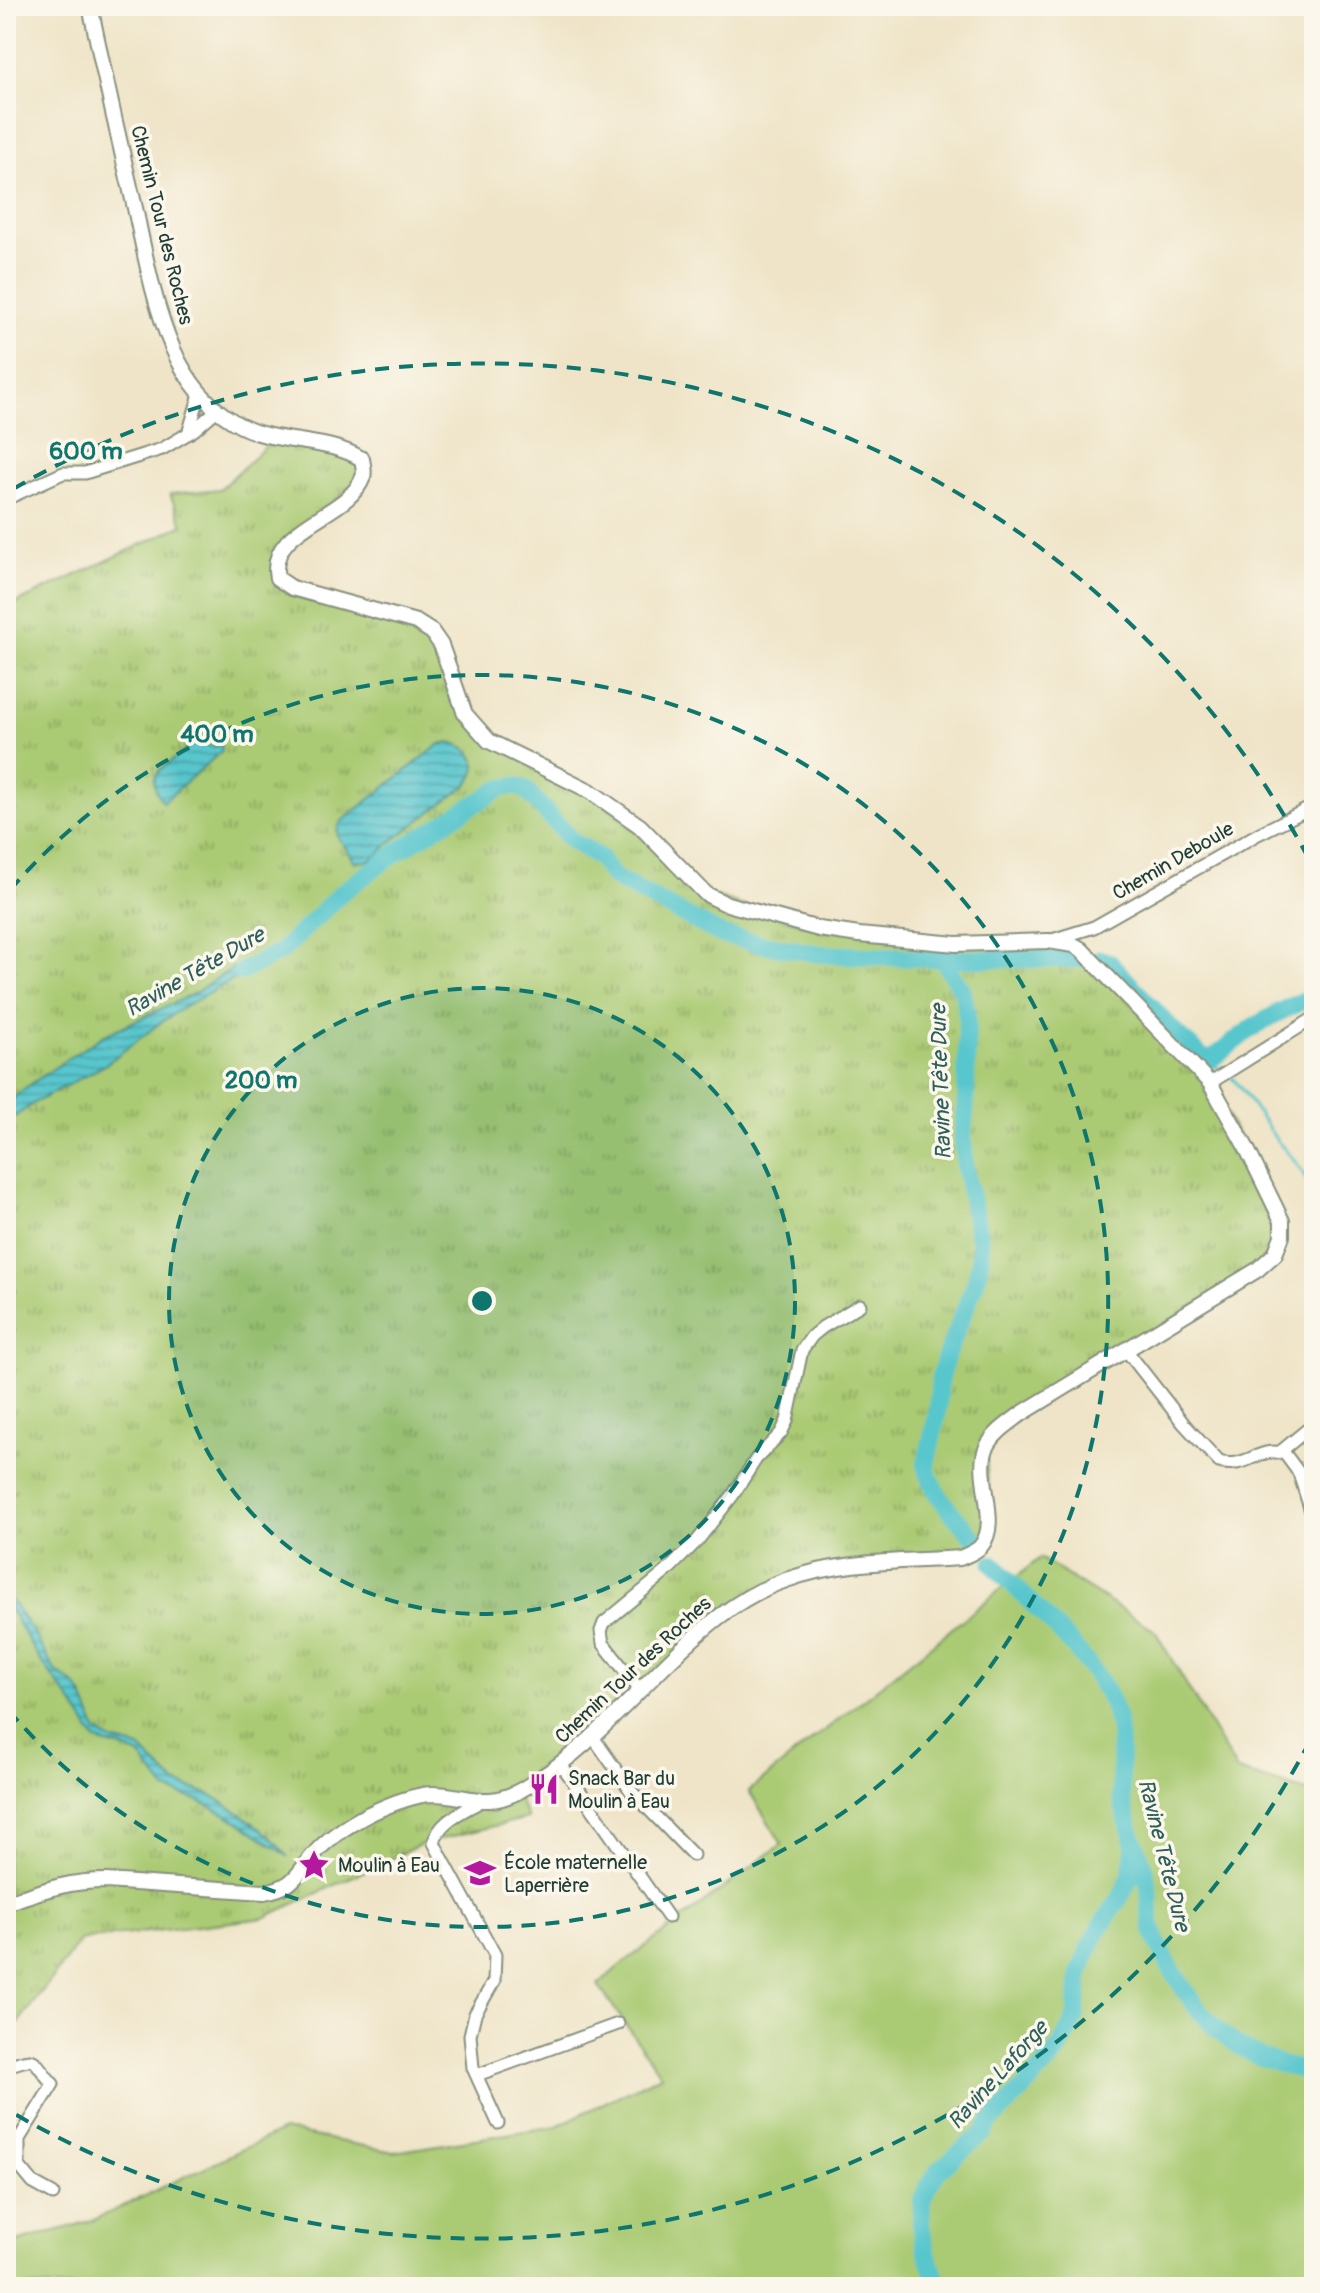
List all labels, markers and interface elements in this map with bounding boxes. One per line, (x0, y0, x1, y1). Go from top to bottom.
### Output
street label: Chemin Tour des Roches (125, 123, 199, 327)
text: 600 m (49, 437, 123, 466)
text: 400 m (180, 720, 254, 749)
street label: Chemin Deboule (1108, 816, 1238, 906)
water label: Ravine Tête Dure (121, 920, 271, 1023)
water label: Ravine Tête Dure (924, 1002, 958, 1160)
text: 200 m (225, 1066, 297, 1095)
centre of rings (468, 1287, 496, 1315)
street label: Chemin Tour des Roches (550, 1591, 716, 1749)
place label: Snack Bar du Moulin à Eau (568, 1766, 675, 1814)
restaurant icon: Snack Bar du Moulin à Eau (527, 1772, 561, 1806)
water label: Ravine Tête Dure (1132, 1776, 1197, 1936)
place icon: Moulin à Eau (297, 1848, 331, 1882)
place label: École maternelle Laperrière (504, 1850, 647, 1898)
place label: Moulin à Eau (338, 1853, 440, 1878)
school or university icon: École maternelle Laperrière (463, 1856, 497, 1890)
water label: Ravine Laforge (942, 2013, 1056, 2135)

